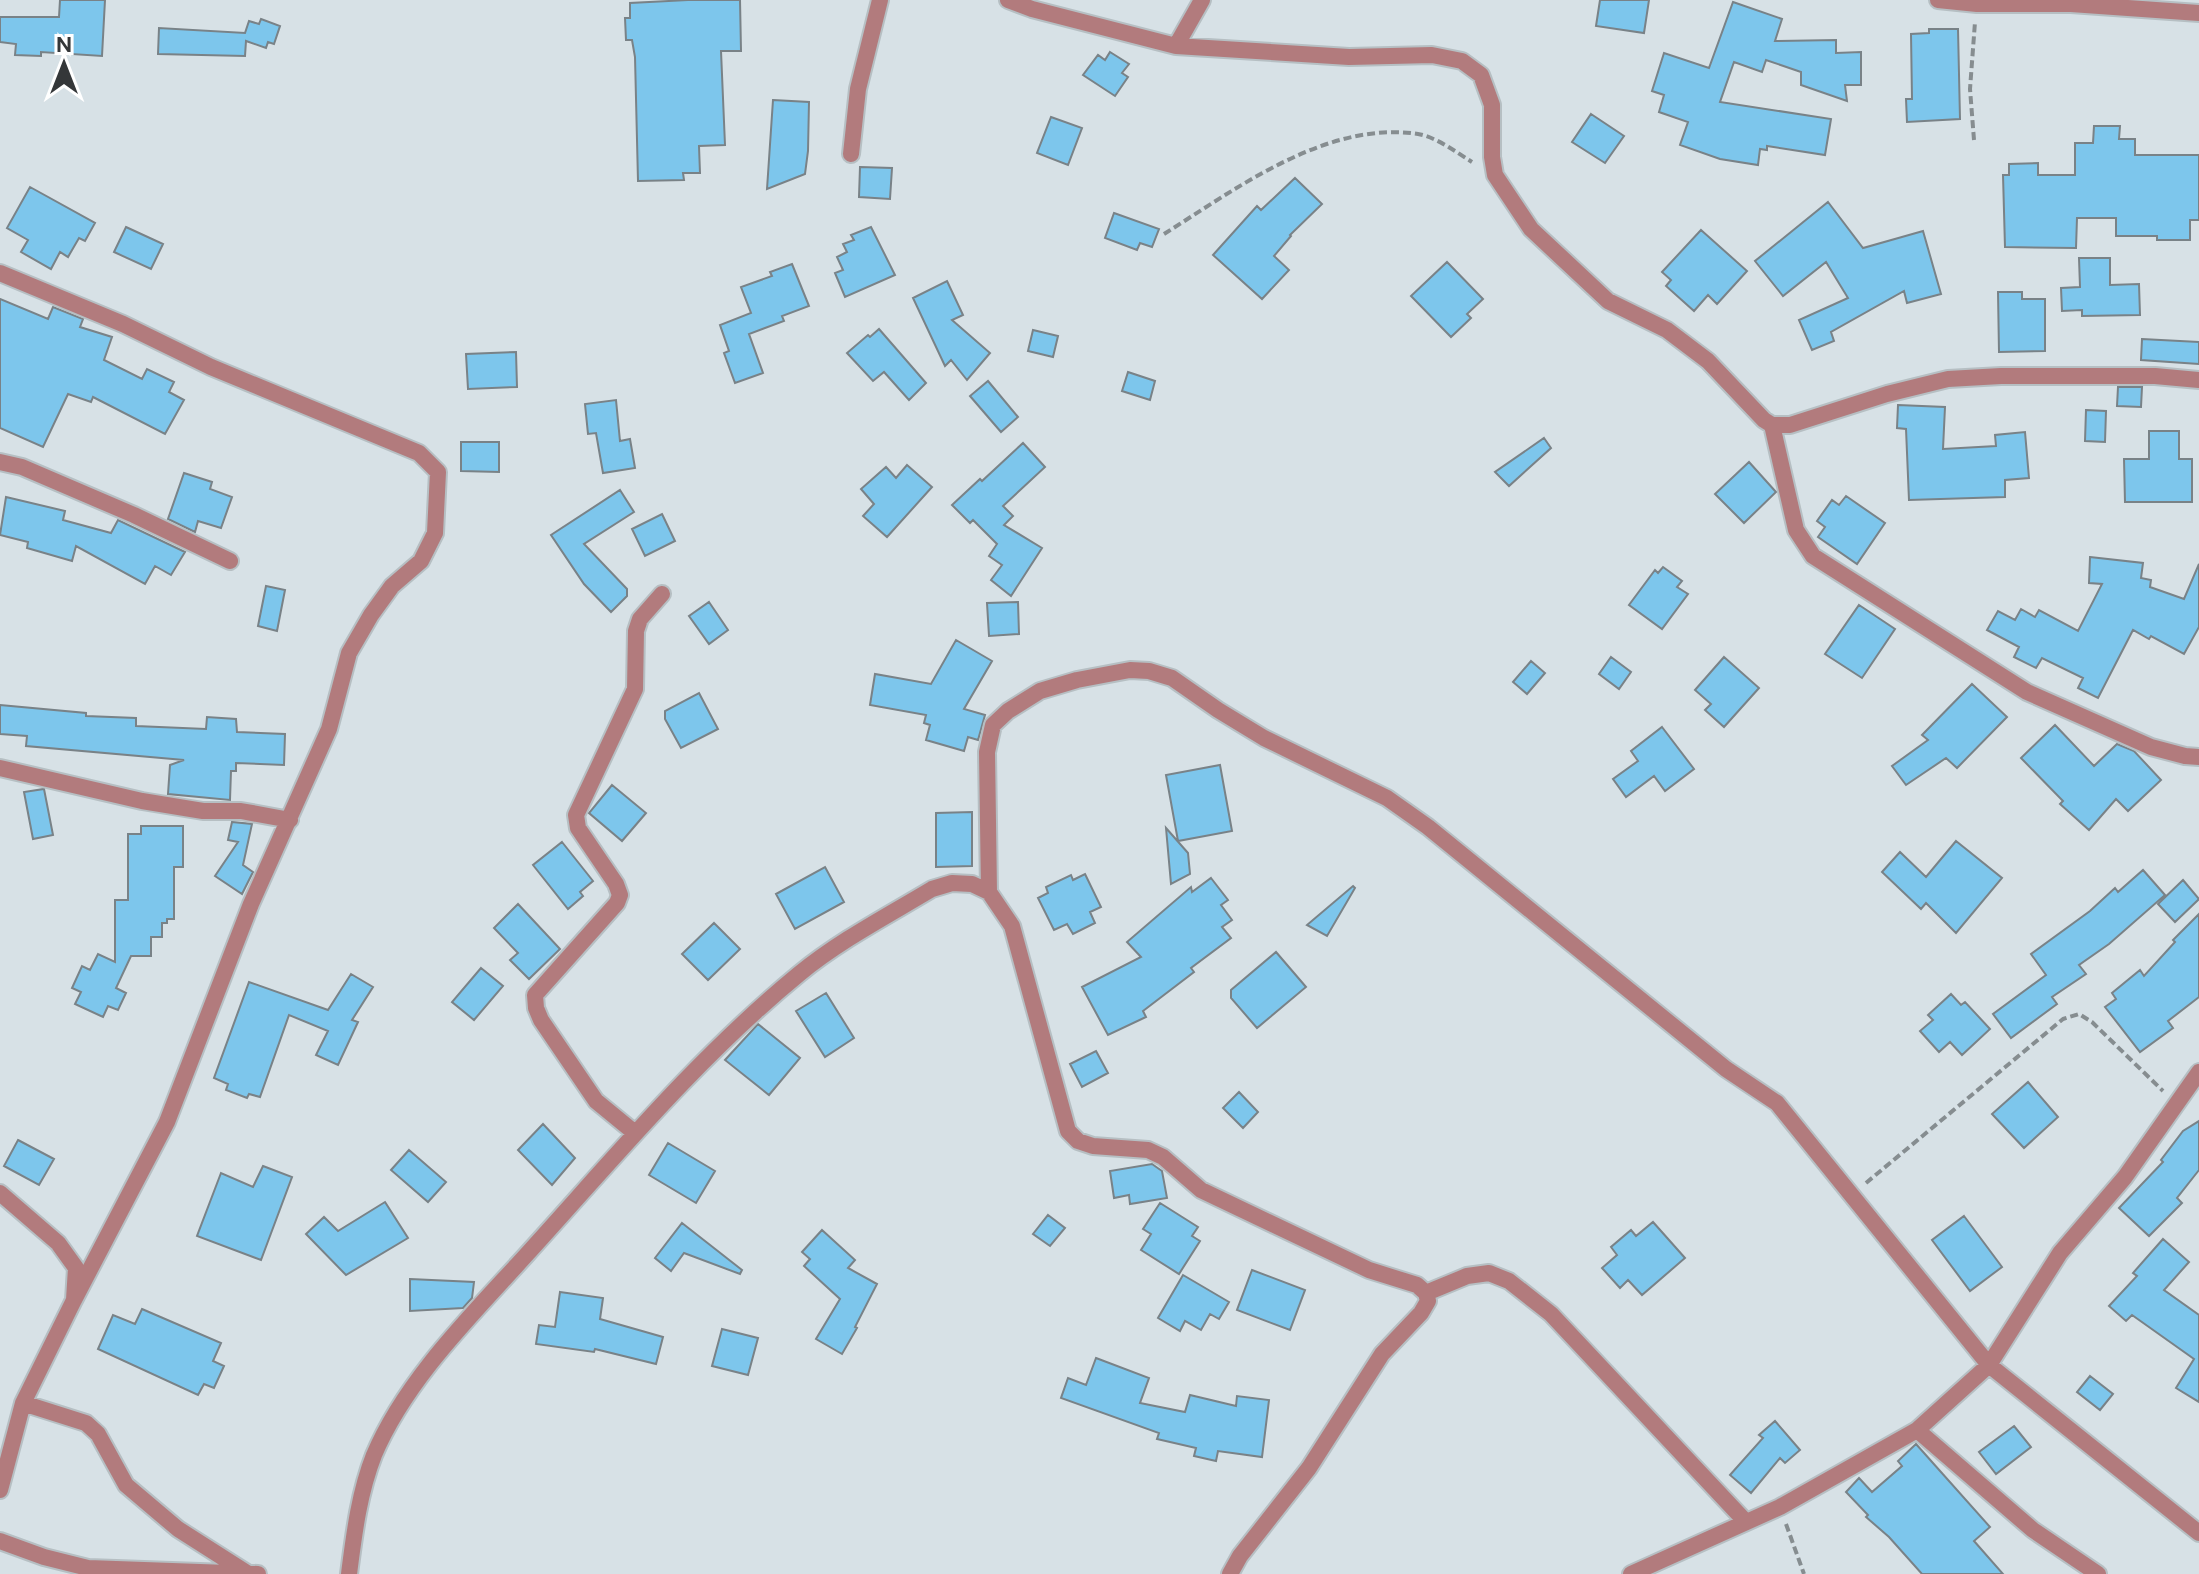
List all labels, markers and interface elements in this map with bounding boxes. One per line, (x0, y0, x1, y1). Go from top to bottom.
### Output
north arrow (24, 24, 104, 104)
text: N (56, 30, 72, 59)

